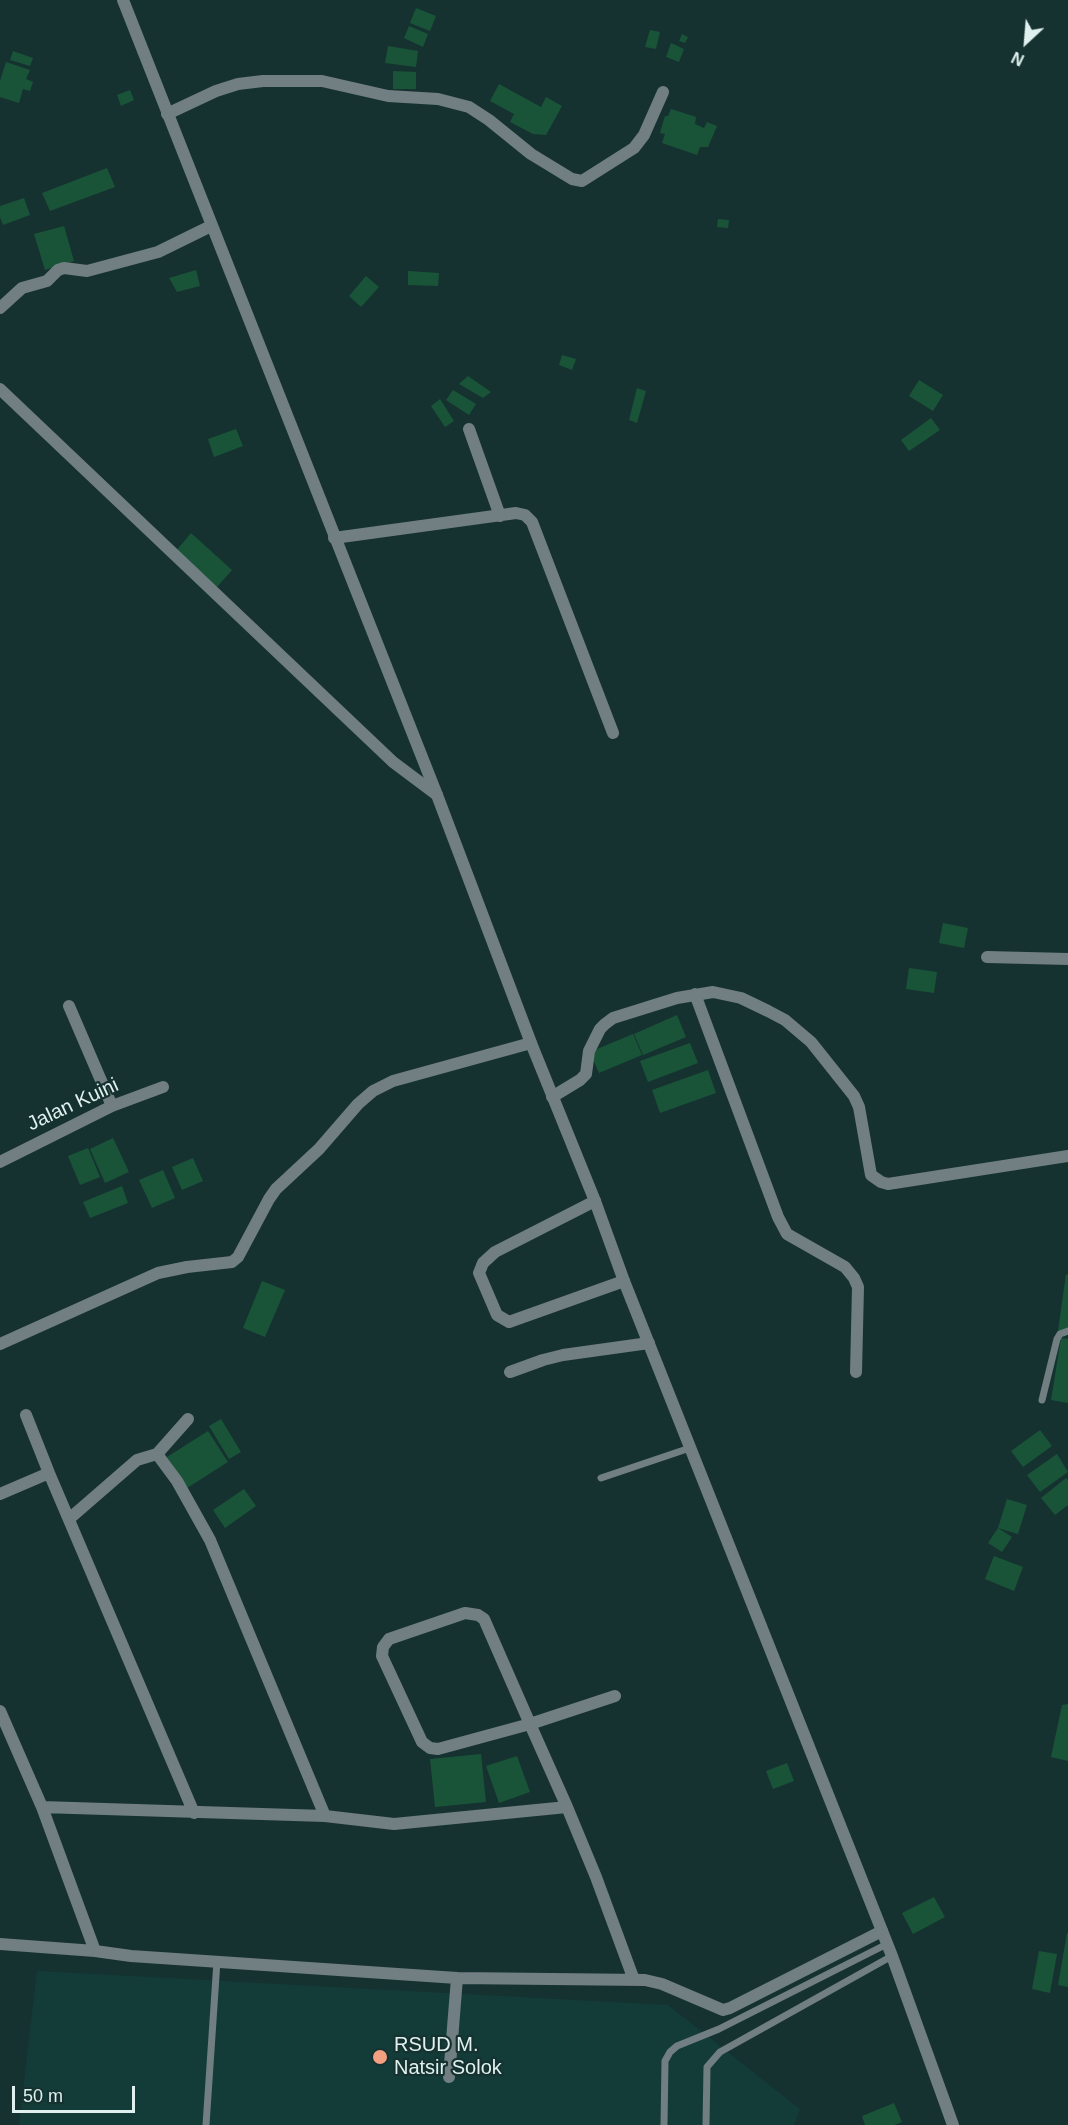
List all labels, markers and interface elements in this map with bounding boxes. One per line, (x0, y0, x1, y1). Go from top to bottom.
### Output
north arrow (996, 12, 1056, 72)
text: N (1009, 48, 1027, 69)
street label: Jalan Kuini (24, 1073, 122, 1137)
place label: RSUD M. Natsir Solok (394, 2033, 502, 2080)
marker: RSUD M. Natsir Solok (371, 2048, 389, 2066)
scale bar (15, 2074, 138, 2112)
text: 50 m (23, 2086, 63, 2106)

